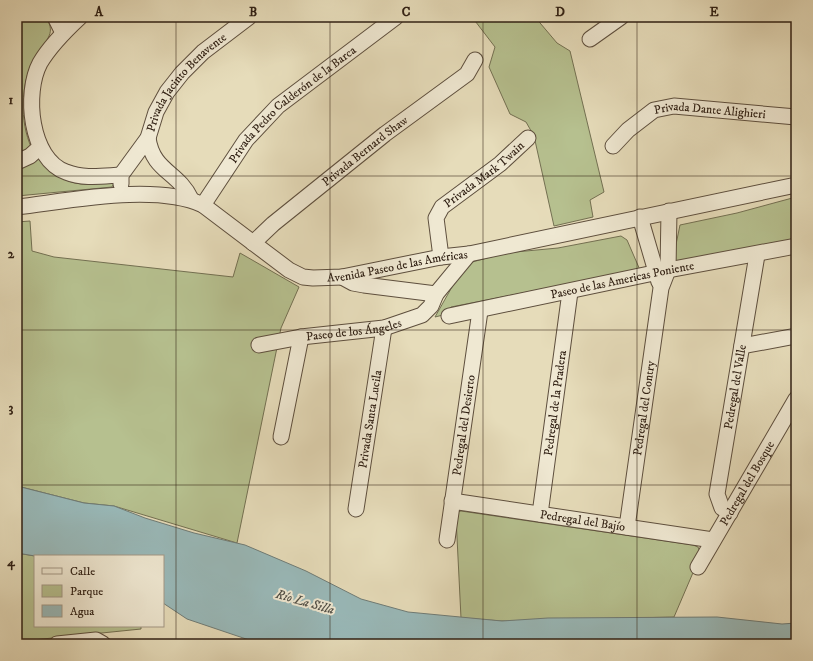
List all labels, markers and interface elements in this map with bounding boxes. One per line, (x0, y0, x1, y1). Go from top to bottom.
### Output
text: A (94, 4, 104, 20)
text: B (249, 4, 257, 20)
text: C (402, 4, 411, 20)
text: D (555, 4, 565, 20)
text: E (709, 4, 719, 20)
street label: Privada Jacinto Benavente (143, 29, 229, 133)
street label: Privada Pedro Calderón de la Barca (225, 42, 360, 166)
text: 1 (9, 92, 14, 108)
street label: Privada Dante Alighieri (653, 98, 766, 122)
street label: Privada Bernard Shaw (319, 112, 411, 189)
street label: Privada Mark Twain (441, 137, 528, 211)
text: 2 (8, 246, 15, 262)
street label: Avenida Paseo de las Américas (327, 247, 468, 285)
street label: Paseo de las Americas Poniente (549, 258, 695, 302)
street label: Paseo de los Ángeles (305, 315, 403, 344)
street label: Pedregal del Valle (720, 343, 749, 430)
street label: Pedregal de la Pradera (540, 348, 570, 457)
street label: Pedregal del Contry (630, 360, 658, 457)
street label: Privada Santa Lucila (355, 368, 385, 469)
street label: Pedregal del Desierto (449, 374, 478, 477)
text: 3 (9, 400, 14, 416)
street label: Pedregal del Bosque (716, 438, 777, 528)
street label: Pedregal del Bajío (539, 507, 626, 534)
text: 4 (6, 554, 15, 571)
legend (34, 555, 164, 627)
text: Calle (70, 564, 95, 579)
text: Parque (70, 584, 103, 599)
water label: Río La Silla (273, 586, 336, 618)
text: Agua (70, 604, 95, 619)

